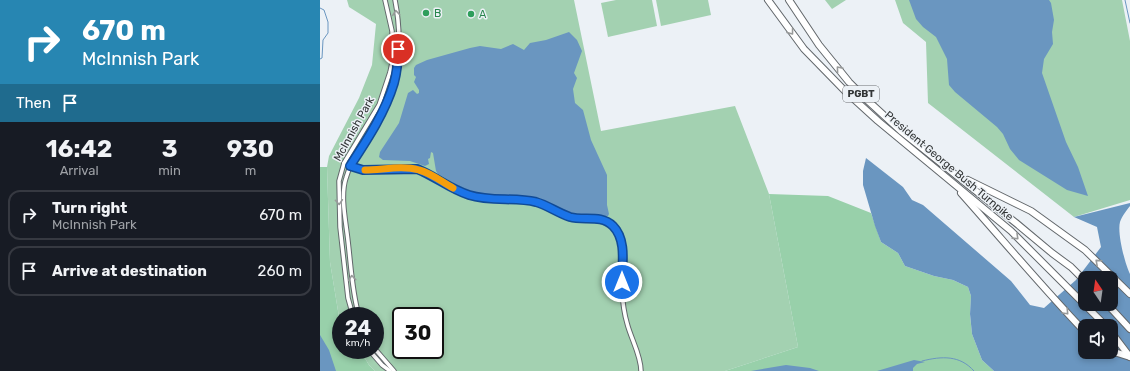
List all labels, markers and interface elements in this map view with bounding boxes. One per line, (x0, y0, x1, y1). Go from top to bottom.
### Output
place label: B (434, 7, 441, 20)
marker: B (421, 8, 431, 18)
place label: A (479, 8, 487, 21)
marker: A (466, 9, 476, 19)
one-way arrow (392, 10, 401, 16)
text: 670 m (82, 14, 166, 47)
icon: right (16, 16, 68, 68)
one-way arrow (786, 27, 793, 34)
pin (381, 32, 415, 66)
icon: arrive (387, 38, 409, 60)
text: McInnish Park (82, 48, 199, 70)
one-way arrow (836, 67, 843, 74)
road number: PGBT (843, 86, 879, 102)
icon: arrive (59, 92, 81, 114)
text: Then (16, 94, 51, 112)
street label: McInnish Park (331, 94, 377, 164)
street label: President George Bush Turnpike (882, 108, 1016, 224)
text: 16:42 (46, 135, 112, 163)
text: 3 (162, 135, 177, 163)
text: 930 (227, 135, 274, 163)
text: Arrival (60, 163, 99, 178)
text: min (158, 163, 181, 178)
text: m (245, 163, 256, 178)
text: Turn right (52, 199, 127, 217)
one-way arrow (334, 199, 343, 205)
icon: right (18, 204, 40, 226)
text: 670 m (259, 206, 302, 224)
text: McInnish Park (52, 217, 137, 232)
one-way arrow (1011, 232, 1019, 240)
icon: arrive (18, 260, 40, 282)
one-way arrow (1095, 260, 1102, 267)
position arrow (601, 261, 643, 303)
text: Arrive at destination (52, 262, 207, 280)
text: 260 m (258, 262, 302, 280)
north arrow (1078, 271, 1118, 311)
map controls (1078, 271, 1118, 359)
one-way arrow (348, 275, 357, 281)
speed limit sign: 30 (392, 307, 444, 359)
one-way arrow (1061, 307, 1068, 314)
text: 24 (345, 316, 371, 340)
button: sound (1078, 319, 1118, 359)
text: km/h (346, 337, 370, 349)

